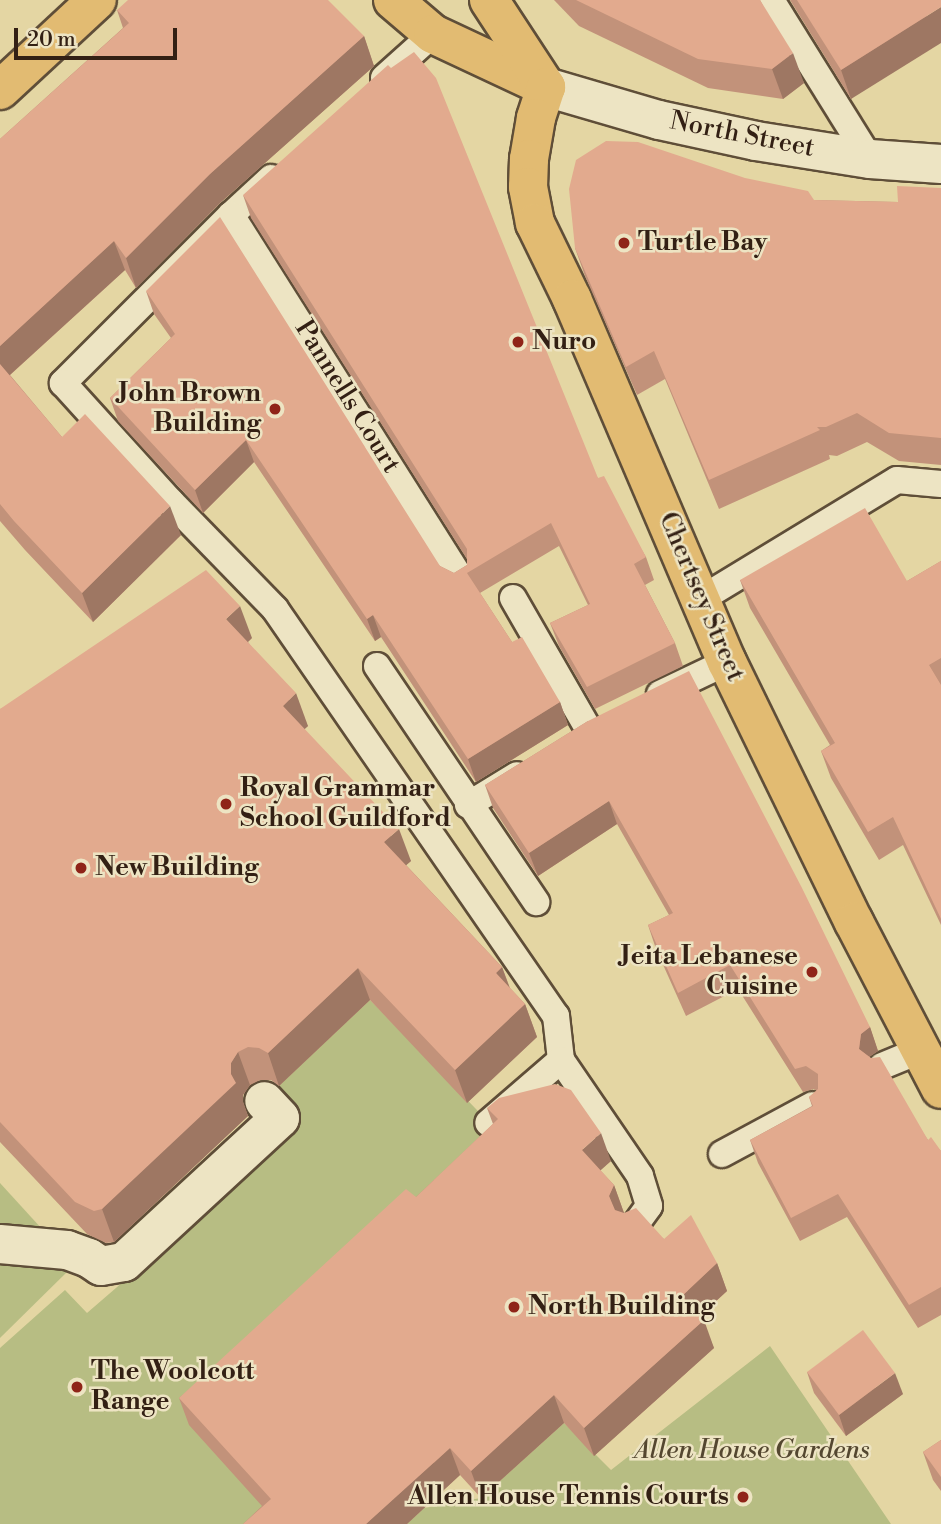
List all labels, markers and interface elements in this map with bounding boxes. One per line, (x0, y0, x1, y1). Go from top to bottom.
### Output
scale bar (18, 14, 180, 58)
text: 20 m (27, 27, 76, 53)
street label: North Street (667, 106, 817, 164)
place label: Turtle Bay (638, 227, 767, 259)
marker: Turtle Bay (616, 235, 632, 251)
street label: Pannells Court (288, 315, 406, 479)
place label: Nuro (532, 326, 596, 358)
marker: Nuro (510, 334, 526, 350)
place label: John Brown Building (118, 378, 261, 440)
marker: John Brown Building (267, 401, 283, 417)
street label: Chertsey Street (651, 508, 751, 686)
place label: Royal Grammar School Guildford (240, 773, 451, 834)
marker: Royal Grammar School Guildford (218, 796, 234, 812)
place label: New Building (95, 852, 259, 884)
marker: New Building (73, 860, 89, 876)
place label: Jeita Lebanese Cuisine (620, 941, 798, 1002)
marker: Jeita Lebanese Cuisine (804, 964, 820, 980)
place label: North Building (528, 1291, 715, 1323)
marker: North Building (506, 1299, 522, 1315)
place label: The Woolcott Range (91, 1356, 254, 1418)
marker: The Woolcott Range (69, 1379, 85, 1395)
park label: Allen House Gardens (634, 1435, 870, 1467)
place label: Allen House Tennis Courts (408, 1481, 729, 1513)
marker: Allen House Tennis Courts (735, 1489, 751, 1505)

